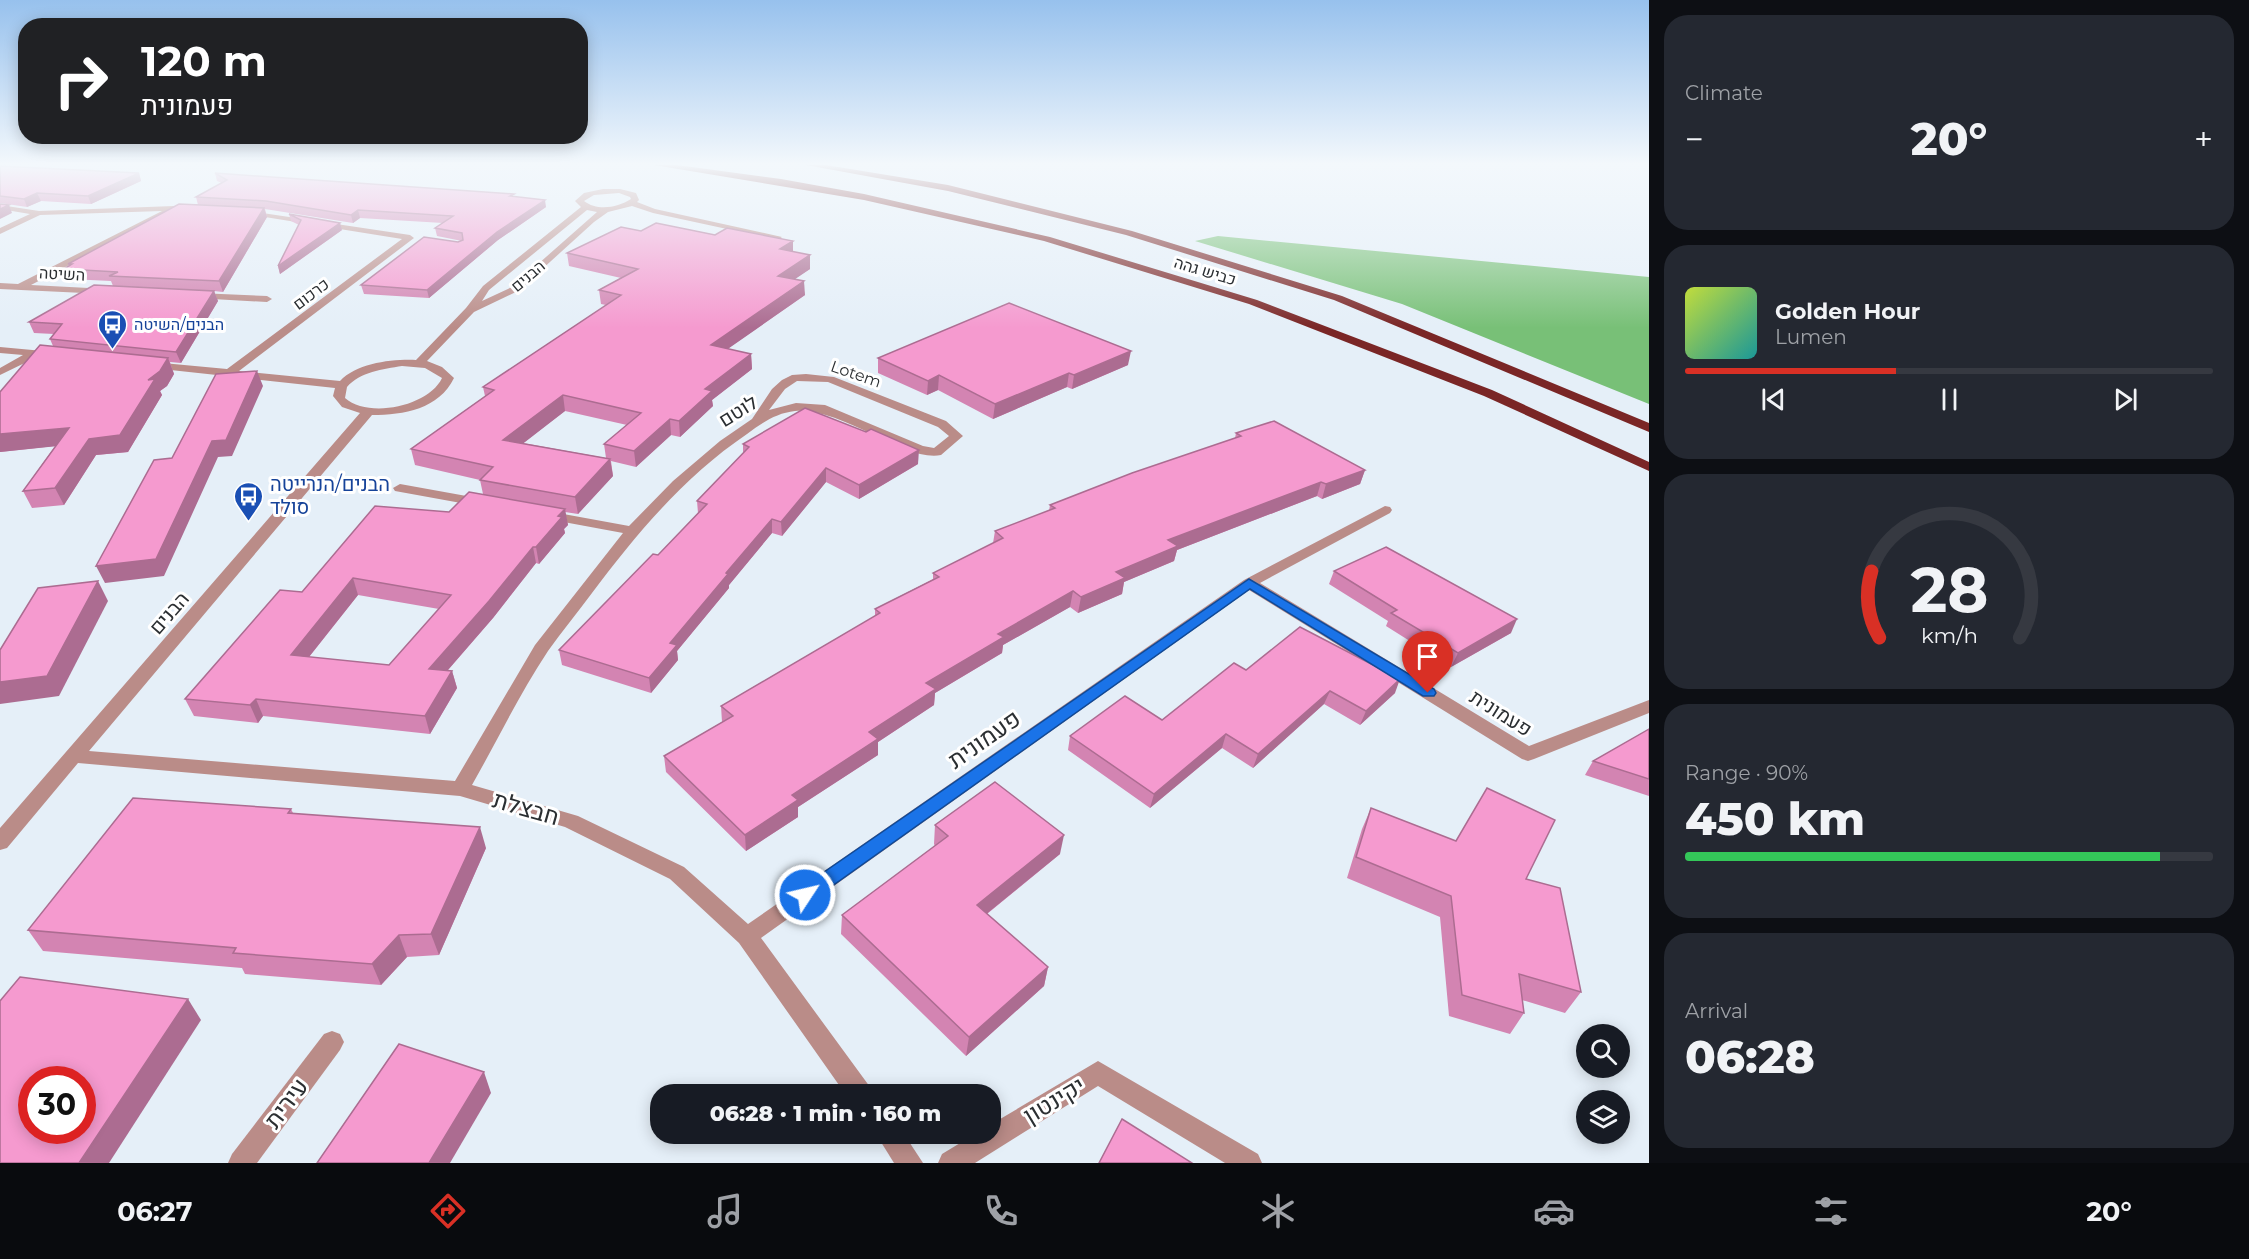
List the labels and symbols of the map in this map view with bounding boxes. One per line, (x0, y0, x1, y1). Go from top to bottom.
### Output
street label: כביש גהה (1172, 253, 1238, 289)
street label: הבנים (507, 256, 549, 296)
street label: השיטה (38, 263, 86, 285)
street label: כרכום (289, 274, 333, 314)
bus stop icon: הבנים/השיטה (97, 308, 129, 350)
place label: הבנים/השיטה (134, 315, 224, 334)
street label: Lotem (828, 357, 884, 391)
street label: לוטם (714, 390, 762, 432)
place label: הבנים/הנרייטה סולד (270, 472, 390, 519)
bus stop icon: הבנים/הנרייטה סולד (233, 480, 265, 522)
street label: הבנים (144, 587, 194, 639)
pin (1402, 631, 1453, 693)
street label: פעמונית (1466, 685, 1536, 741)
street label: פעמונית (942, 704, 1026, 774)
street label: חבצלת (489, 785, 563, 831)
position arrow (773, 863, 837, 927)
speed limit sign: 30 (18, 1066, 96, 1144)
street label: יקינטון (1018, 1070, 1090, 1130)
street label: עירית (258, 1072, 314, 1134)

